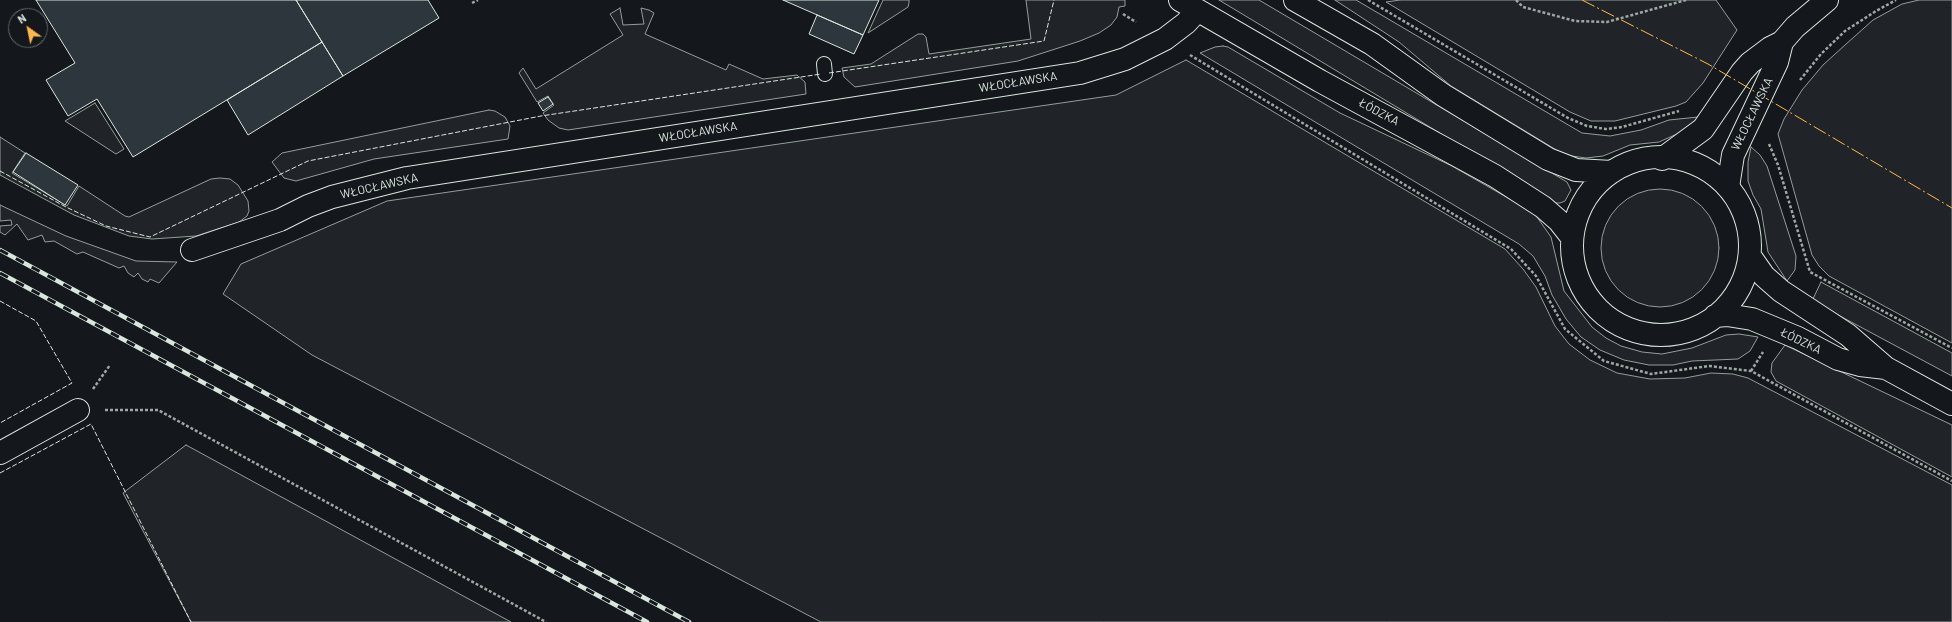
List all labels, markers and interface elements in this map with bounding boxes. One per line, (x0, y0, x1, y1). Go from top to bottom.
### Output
north arrow (8, 8, 48, 48)
text: N (15, 11, 28, 26)
street label: WŁOCŁAWSKA (978, 69, 1058, 95)
street label: WŁOCŁAWSKA (1728, 75, 1776, 153)
street label: ŁÓDZKA (1356, 95, 1402, 129)
street label: WŁOCŁAWSKA (658, 119, 738, 145)
street label: WŁOCŁAWSKA (339, 170, 419, 202)
street label: ŁÓDZKA (1778, 325, 1824, 357)

